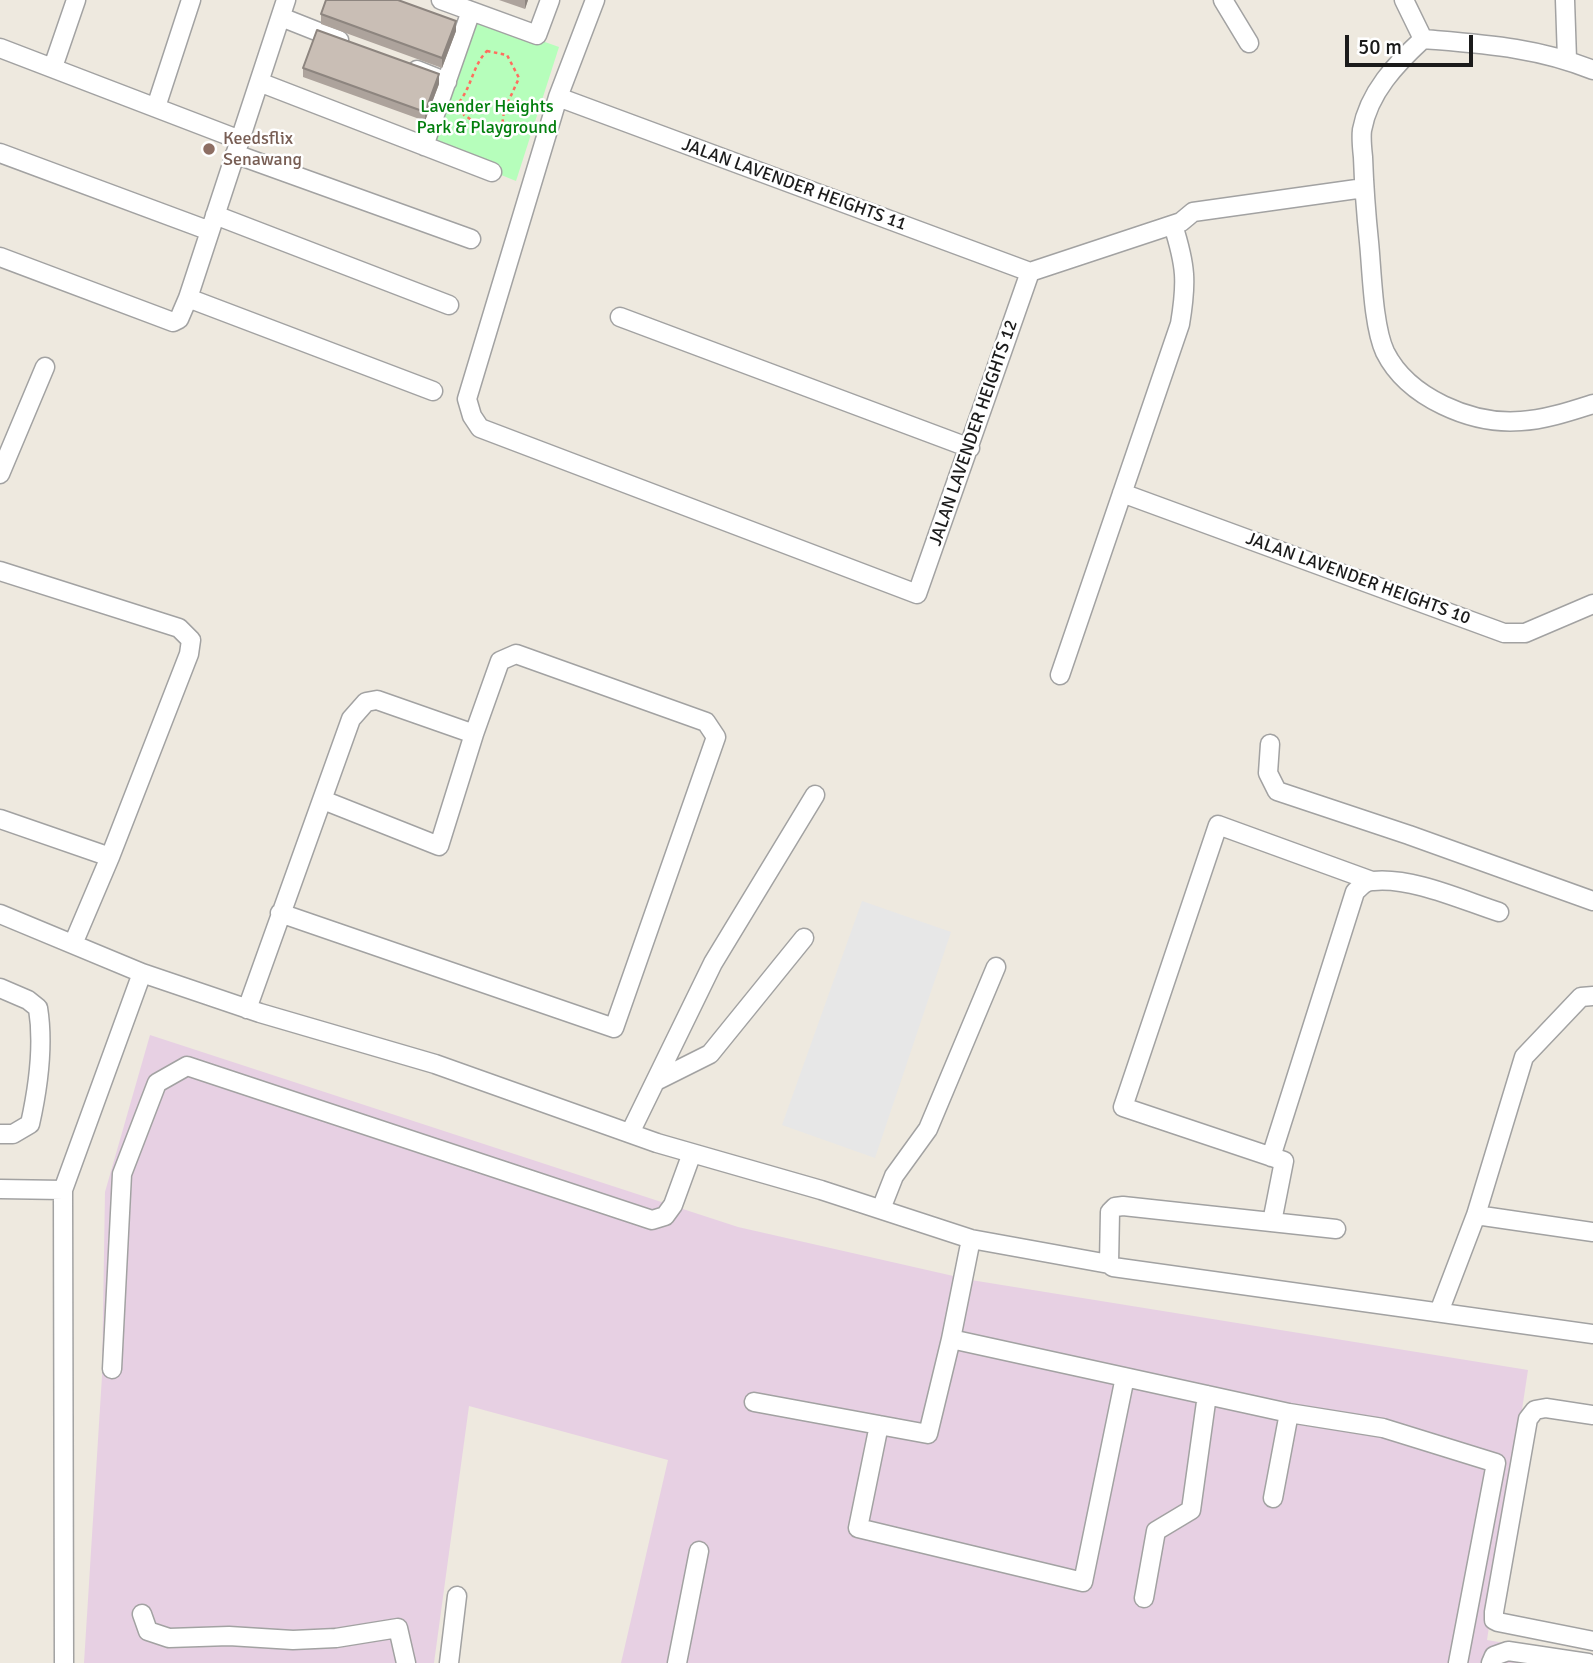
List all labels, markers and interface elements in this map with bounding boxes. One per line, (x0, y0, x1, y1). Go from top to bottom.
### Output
scale bar (1348, 21, 1476, 65)
text: 50 m (1358, 34, 1402, 60)
park label: Lavender Heights Park & Playground (417, 96, 557, 138)
place label: Keedsflix Senawang (223, 128, 302, 170)
street label: JALAN LAVENDER HEIGHTS 11 (679, 134, 909, 236)
marker: Keedsflix Senawang (201, 141, 217, 157)
street label: JALAN LAVENDER HEIGHTS 12 (925, 317, 1023, 549)
street label: JALAN LAVENDER HEIGHTS 10 (1243, 528, 1473, 630)

